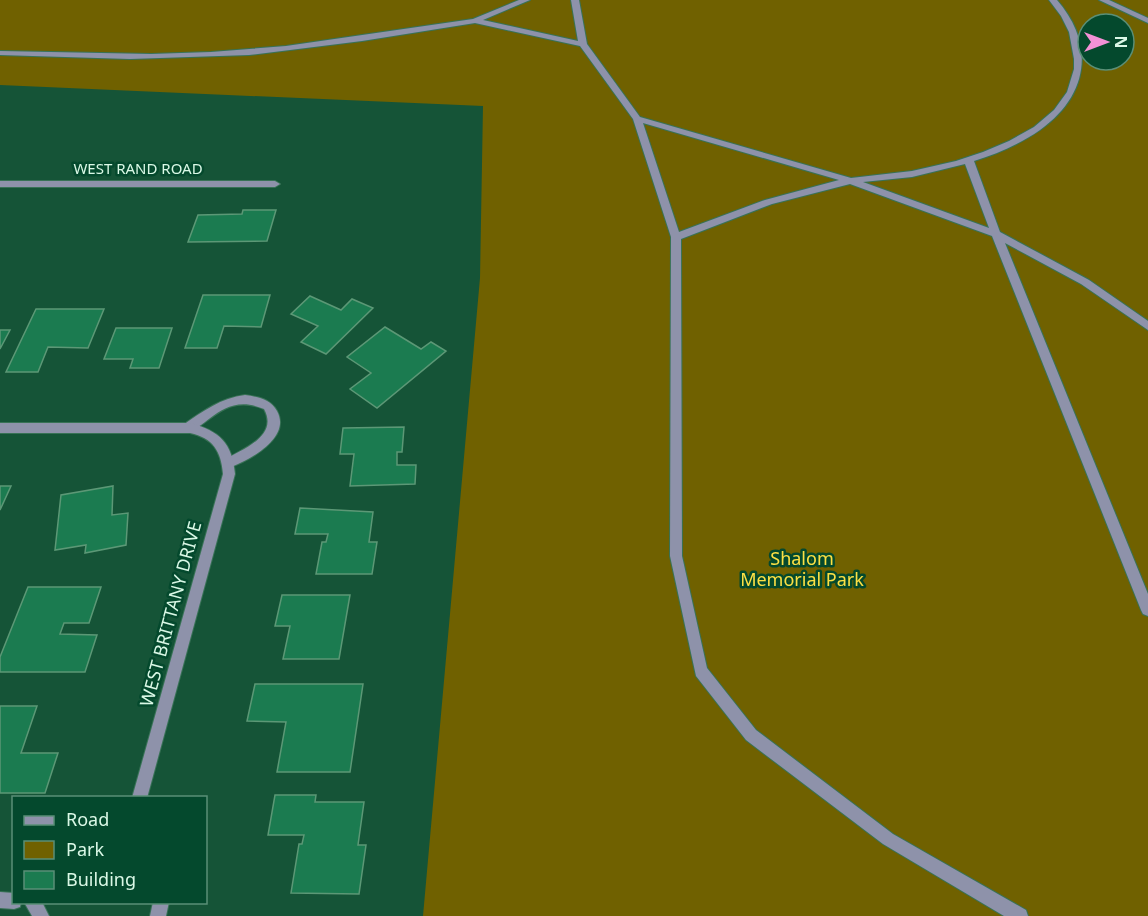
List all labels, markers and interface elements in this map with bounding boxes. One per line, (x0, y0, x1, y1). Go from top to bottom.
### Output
north arrow (1076, 12, 1136, 72)
text: N (1110, 35, 1132, 49)
street label: WEST RAND ROAD (73, 158, 203, 178)
street label: WEST BRITTANY DRIVE (134, 519, 206, 709)
park label: Shalom Memorial Park (740, 546, 864, 591)
legend (12, 796, 207, 904)
text: Road (66, 807, 109, 831)
text: Park (66, 837, 104, 861)
text: Building (66, 867, 136, 891)

